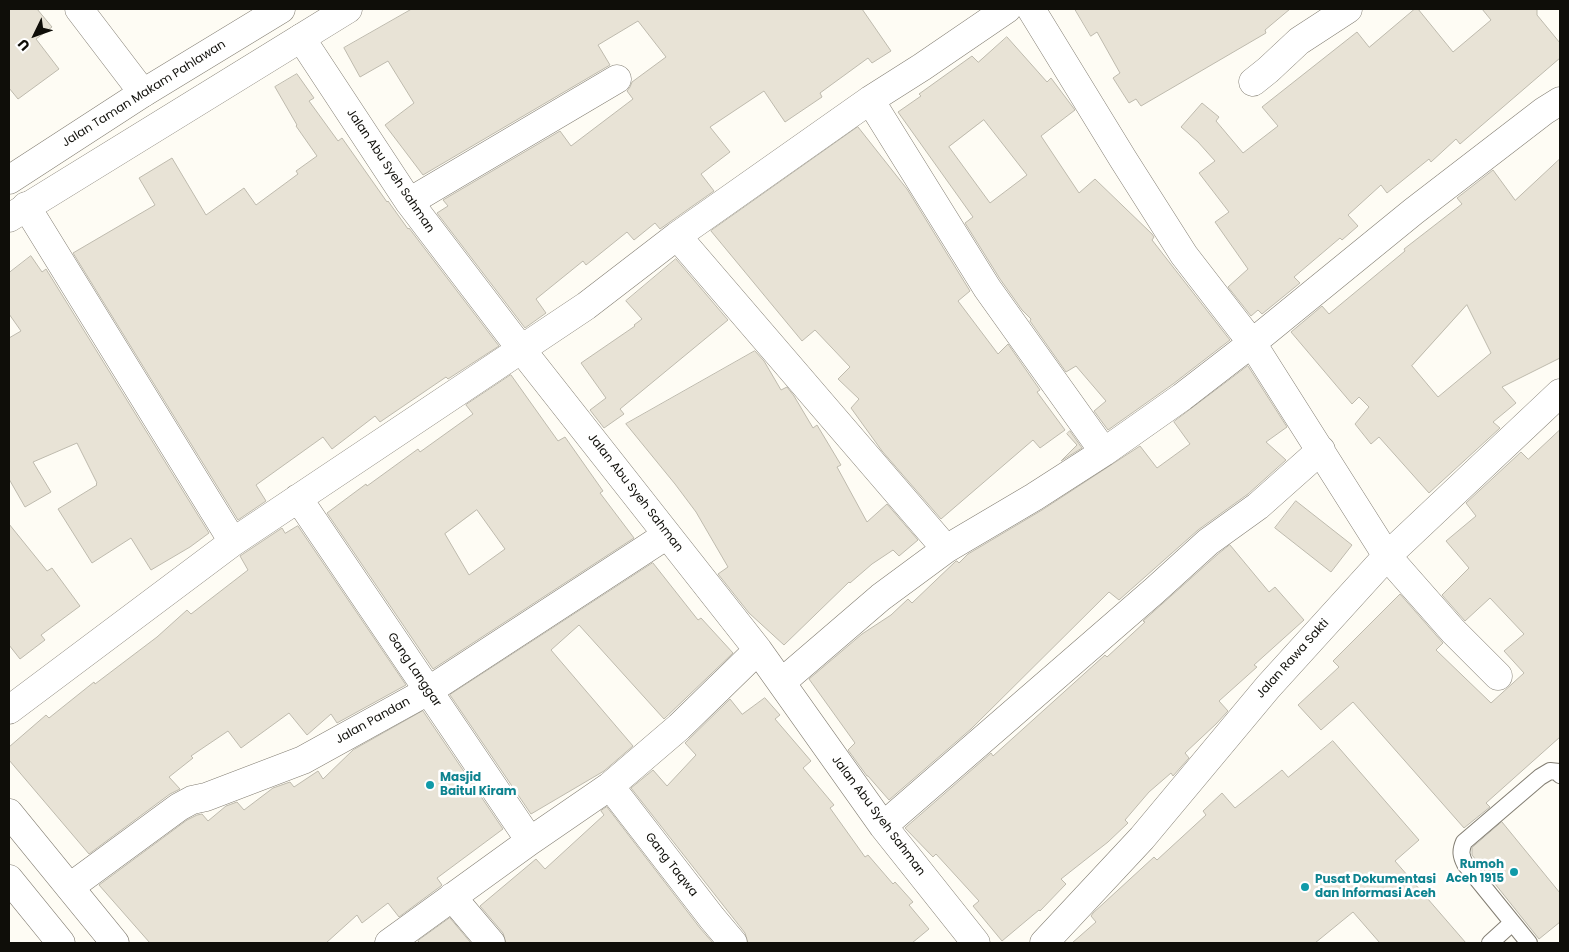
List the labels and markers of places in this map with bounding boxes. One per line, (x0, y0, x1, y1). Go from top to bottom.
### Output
place label: Masjid Baitul Kiram (440, 771, 517, 799)
marker: Masjid Baitul Kiram (424, 779, 436, 791)
place label: Rumoh Aceh 1915 (1446, 858, 1504, 886)
marker: Rumoh Aceh 1915 (1508, 866, 1520, 878)
place label: Pusat Dokumentasi dan Informasi Aceh (1315, 873, 1436, 901)
marker: Pusat Dokumentasi dan Informasi Aceh (1299, 881, 1311, 893)

